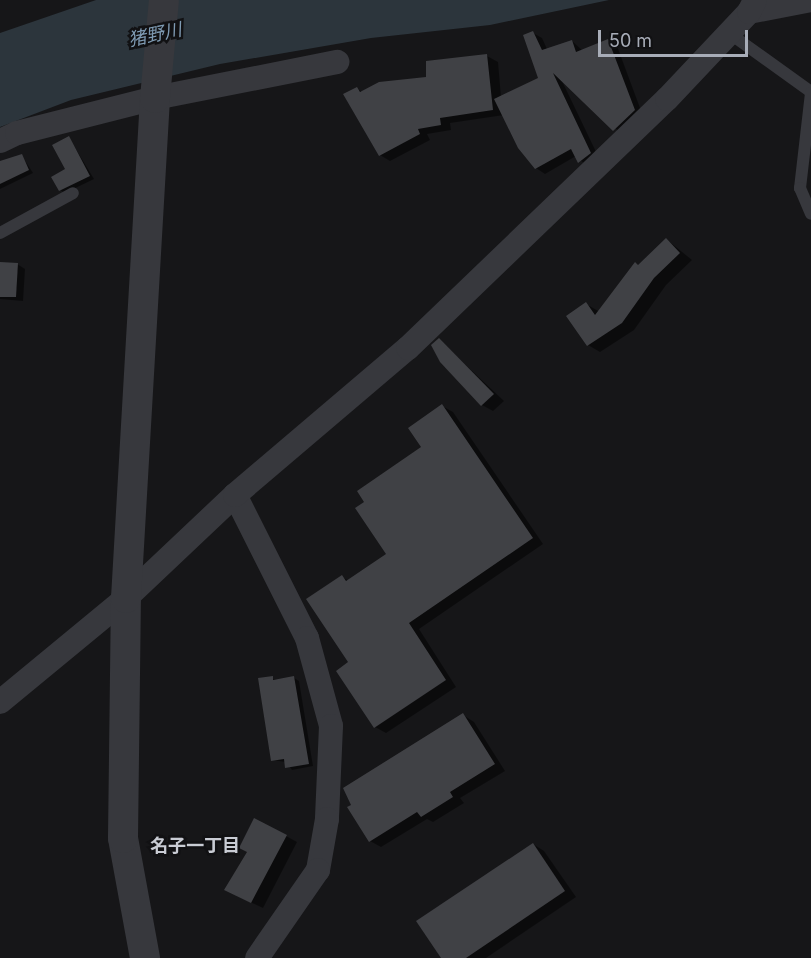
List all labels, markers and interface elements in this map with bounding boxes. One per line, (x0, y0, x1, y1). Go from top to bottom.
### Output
scale bar (601, 18, 751, 56)
water label: 猪野川 (126, 19, 184, 51)
text: 50 m (609, 30, 652, 51)
district label: 名子一丁目 (150, 835, 240, 857)

